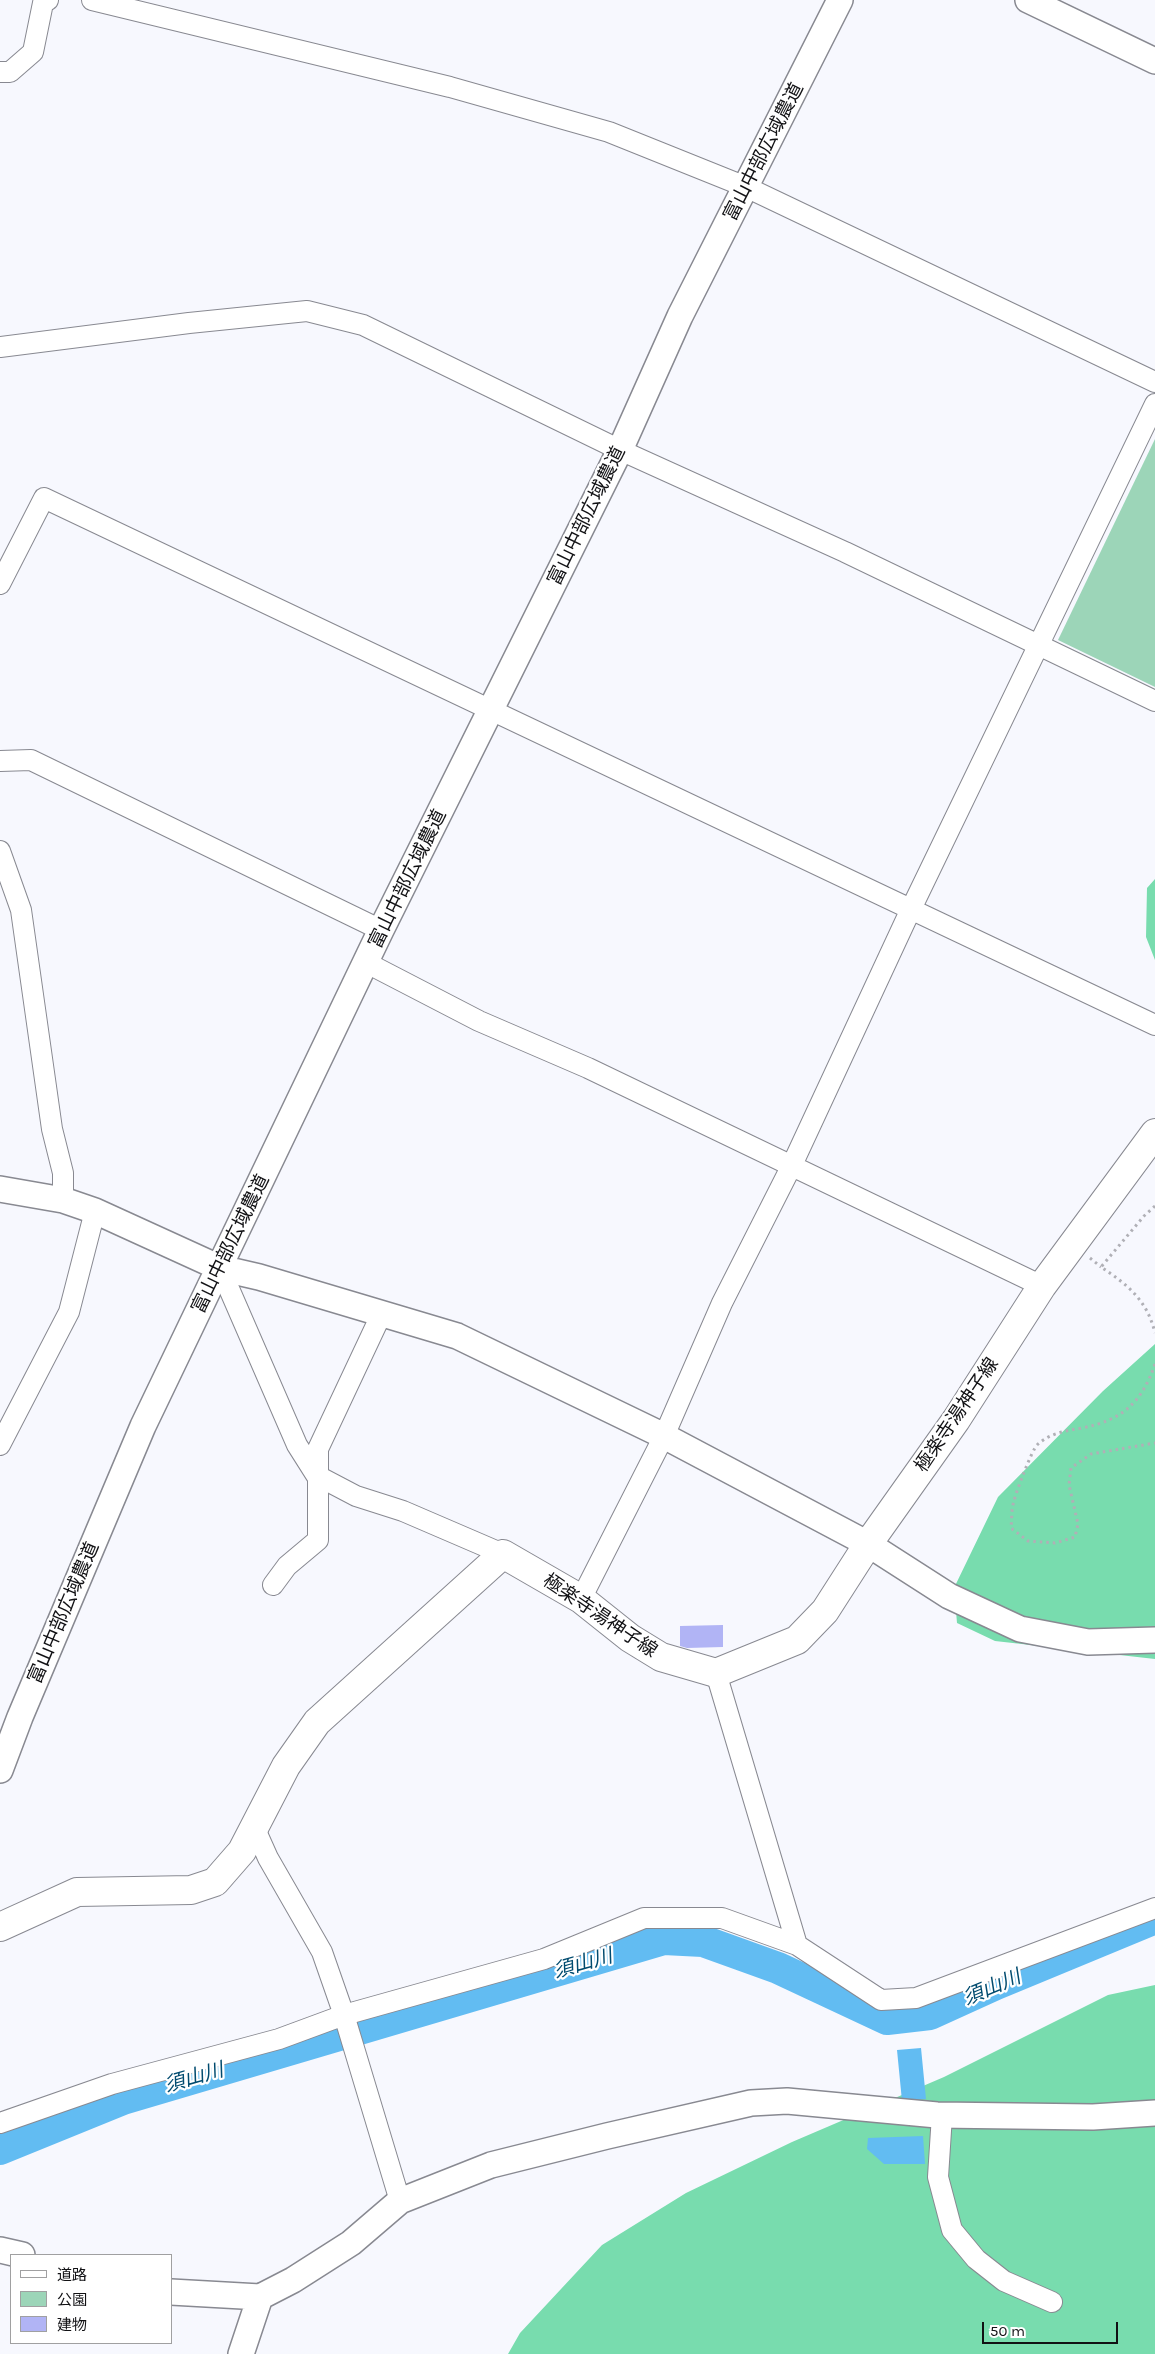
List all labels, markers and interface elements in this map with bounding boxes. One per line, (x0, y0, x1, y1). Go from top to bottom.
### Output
street label: 富山中部広域農道 (719, 79, 809, 225)
street label: 富山中部広域農道 (543, 443, 631, 589)
street label: 富山中部広域農道 (364, 806, 452, 952)
street label: 富山中部広域農道 (187, 1171, 275, 1317)
street label: 極楽寺湯神子線 (910, 1353, 1004, 1477)
street label: 富山中部広域農道 (24, 1539, 104, 1687)
street label: 極楽寺湯神子線 (538, 1569, 662, 1663)
water label: 須山川 (551, 1944, 615, 1984)
water label: 須山川 (960, 1965, 1024, 2011)
water label: 須山川 (162, 2058, 226, 2098)
legend (10, 2254, 172, 2344)
text: 道路 (57, 2266, 87, 2284)
text: 公園 (57, 2291, 87, 2309)
scale bar (985, 2312, 1121, 2344)
text: 建物 (57, 2316, 87, 2334)
text: 50 m (990, 2322, 1025, 2340)

